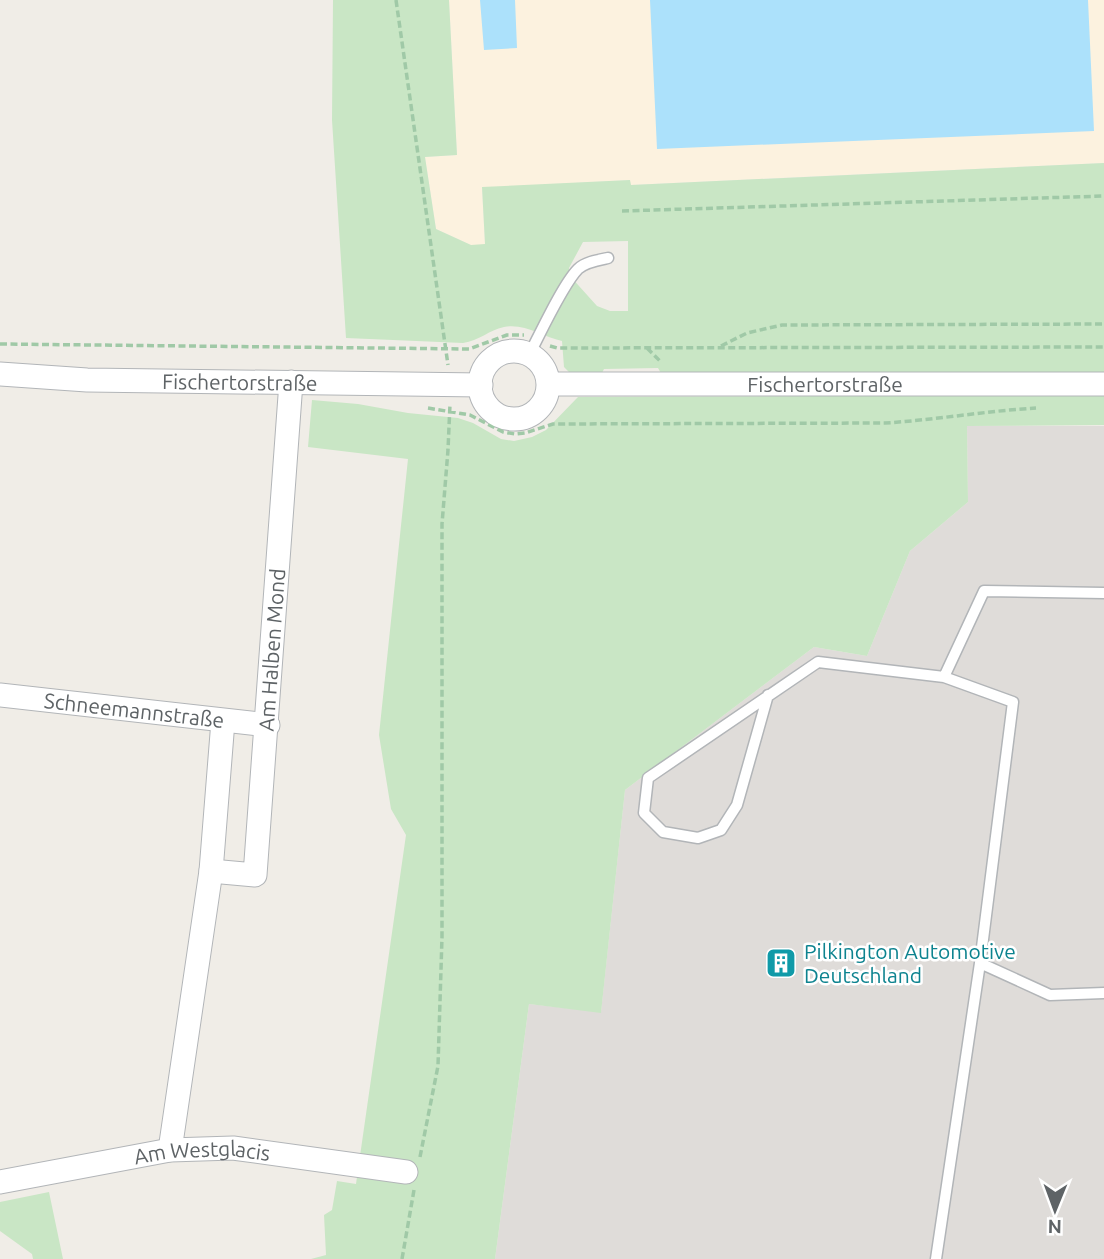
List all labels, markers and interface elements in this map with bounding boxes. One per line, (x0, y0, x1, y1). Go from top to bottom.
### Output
street label: Fischertorstraße (162, 369, 318, 395)
street label: Fischertorstraße (747, 372, 903, 396)
street label: Am Halben Mond (254, 568, 289, 732)
street label: Schneemannstraße (43, 688, 226, 732)
place label: Pilkington Automotive Deutschland (804, 939, 1016, 987)
building icon: Pilkington Automotive Deutschland (764, 946, 798, 980)
street label: Am Westglacis (132, 1136, 272, 1169)
north arrow (1020, 1175, 1090, 1245)
text: N (1047, 1216, 1062, 1238)

